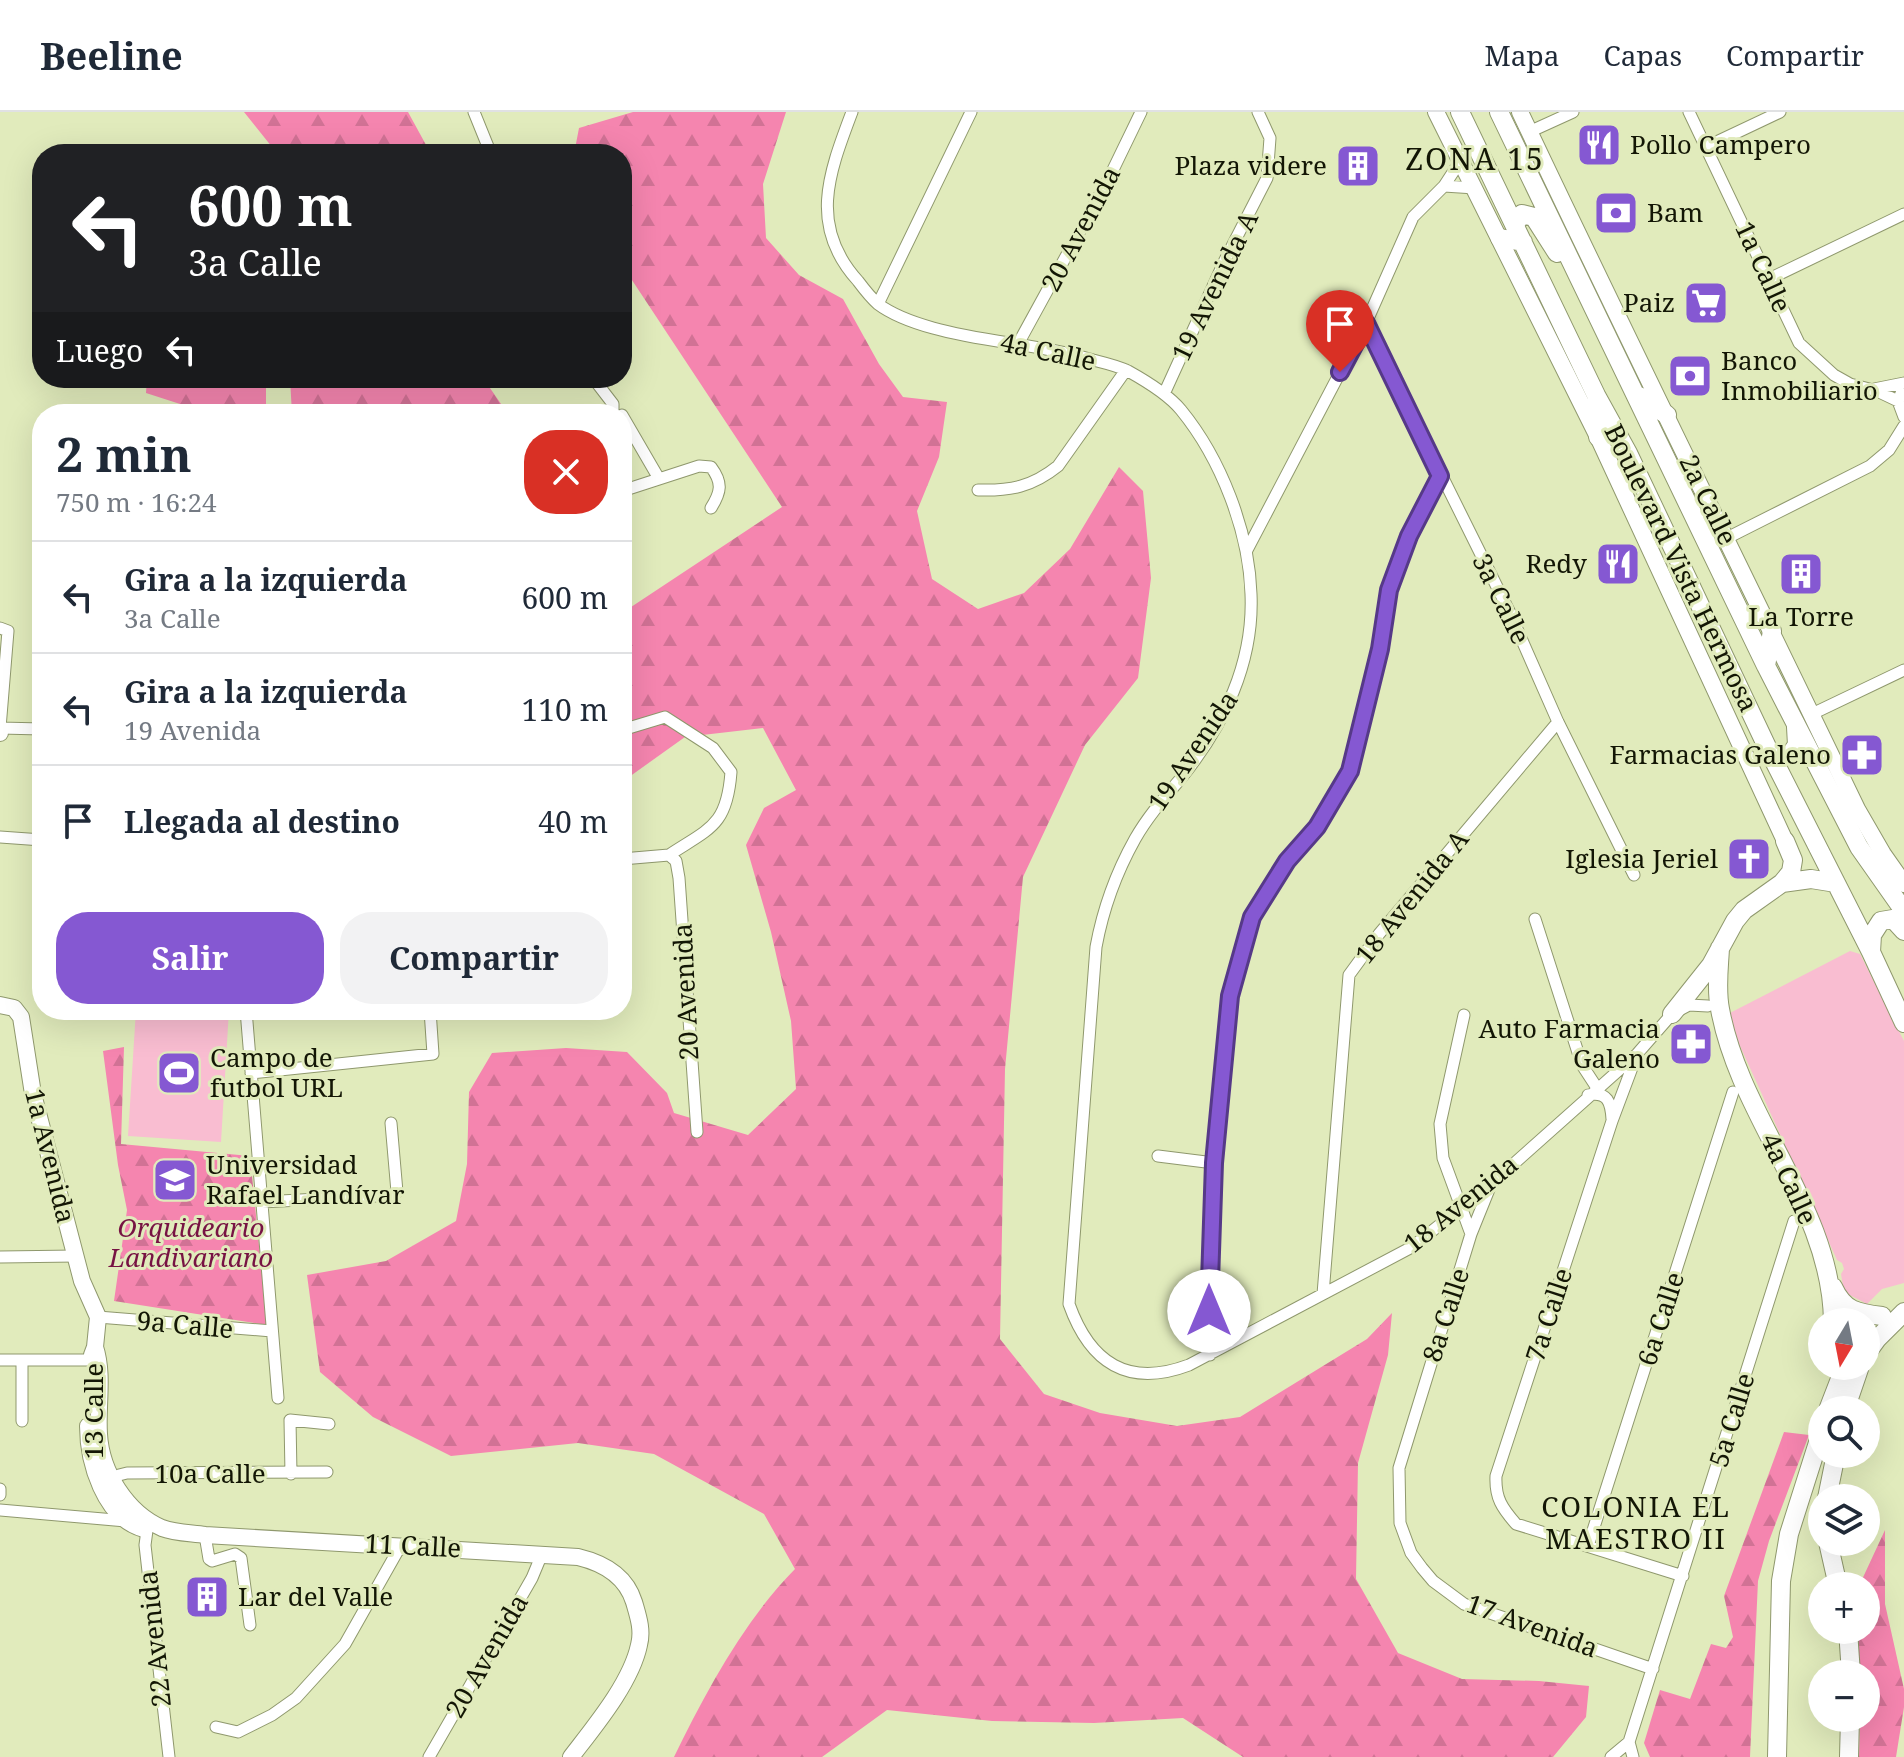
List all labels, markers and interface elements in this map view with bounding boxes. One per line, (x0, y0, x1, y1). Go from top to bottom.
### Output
text: Beeline (40, 29, 183, 81)
text: Mapa (1485, 36, 1559, 74)
text: Capas (1603, 36, 1682, 74)
text: Compartir (1726, 36, 1864, 74)
restaurant icon: Pollo Campero (1575, 121, 1623, 169)
place label: Pollo Campero (1630, 126, 1811, 162)
district label: ZONA 15 (1405, 138, 1545, 179)
building icon: Plaza videre (1334, 142, 1382, 190)
place label: Plaza videre (1175, 147, 1327, 183)
street label: 20 Avenida (1032, 159, 1128, 298)
text: 600 m (188, 166, 353, 242)
icon: left (56, 176, 160, 280)
bank icon: Bam (1592, 189, 1640, 237)
place label: Bam (1647, 194, 1703, 230)
street label: 19 Avenida A (1162, 204, 1266, 366)
street label: 1a Calle (1727, 215, 1801, 318)
text: 3a Calle (188, 238, 322, 287)
supermarket icon: Paiz (1682, 279, 1730, 327)
place label: Paiz (1623, 284, 1675, 320)
pin (1306, 290, 1374, 372)
icon: arrive (1318, 302, 1362, 346)
street label: 4a Calle (997, 323, 1099, 379)
icon: left (159, 328, 203, 372)
text: Luego (56, 330, 143, 371)
place label: Banco Inmobiliario (1721, 342, 1878, 408)
bank icon: Banco Inmobiliario (1666, 352, 1714, 400)
street label: Boulevard Vista Hermosa (1596, 418, 1767, 717)
text: 2 min (56, 421, 192, 486)
button: close (524, 430, 608, 514)
street label: 2a Calle (1672, 448, 1746, 551)
text: 750 m · 16:24 (56, 484, 217, 520)
restaurant icon: Redy (1594, 540, 1642, 588)
place label: Redy (1525, 545, 1587, 581)
street label: 3a Calle (1465, 547, 1539, 650)
building icon: La Torre (1777, 550, 1825, 598)
text: Gira a la izquierda (124, 559, 407, 600)
icon: left (56, 575, 100, 619)
text: 600 m (522, 577, 608, 618)
place label: La Torre (1748, 598, 1854, 634)
text: 3a Calle (124, 600, 221, 636)
text: Gira a la izquierda (124, 671, 407, 712)
street label: 19 Avenida (1139, 683, 1245, 817)
icon: left (56, 687, 100, 731)
text: 110 m (522, 689, 608, 730)
text: 19 Avenida (124, 712, 261, 748)
pharmacy icon: Farmacias Galeno (1838, 731, 1886, 779)
place label: Farmacias Galeno (1609, 736, 1831, 772)
icon: arrive (56, 799, 100, 843)
text: Llegada al destino (124, 801, 400, 842)
text: 40 m (538, 801, 608, 842)
street label: 18 Avenida A (1346, 821, 1477, 971)
church icon: Iglesia Jeriel (1725, 835, 1773, 883)
place label: Iglesia Jeriel (1565, 840, 1718, 876)
button: Salir (56, 912, 324, 1004)
button: Compartir (340, 912, 608, 1004)
street label: 20 Avenida (663, 923, 707, 1062)
place label: Auto Farmacia Galeno (1479, 1010, 1660, 1076)
pharmacy icon: Auto Farmacia Galeno (1667, 1020, 1715, 1068)
place label: Campo de futbol URL (210, 1039, 343, 1105)
sports icon: Campo de futbol URL (155, 1049, 203, 1097)
street label: 1a Avenida (17, 1085, 85, 1227)
street label: 4a Calle (1753, 1127, 1827, 1230)
place label: Universidad Rafael Landívar (206, 1146, 404, 1212)
street label: 18 Avenida (1396, 1146, 1525, 1260)
school or university icon: Universidad Rafael Landívar (151, 1156, 199, 1204)
park label: Orquideario Landivariano (108, 1209, 273, 1275)
street label: 8a Calle (1413, 1263, 1477, 1366)
street label: 7a Calle (1516, 1263, 1580, 1366)
street label: 6a Calle (1628, 1267, 1692, 1370)
position arrow (1167, 1269, 1251, 1353)
street label: 9a Calle (135, 1302, 235, 1346)
north arrow (1808, 1308, 1880, 1380)
map controls (1808, 1308, 1880, 1732)
street label: 13 Calle (75, 1363, 111, 1459)
street label: 5a Calle (1700, 1368, 1762, 1471)
button: search (1808, 1396, 1880, 1468)
street label: 10a Calle (154, 1455, 266, 1491)
button: layers (1808, 1484, 1880, 1556)
district label: COLONIA EL MAESTRO II (1541, 1487, 1731, 1557)
street label: 11 Calle (364, 1525, 462, 1566)
street label: 22 Avenida (129, 1569, 179, 1709)
button: + (1808, 1572, 1880, 1644)
building icon: Lar del Valle (183, 1573, 231, 1621)
place label: Lar del Valle (238, 1578, 393, 1614)
street label: 17 Avenida (1462, 1585, 1603, 1665)
street label: 20 Avenida (436, 1587, 536, 1724)
button: − (1808, 1660, 1880, 1732)

